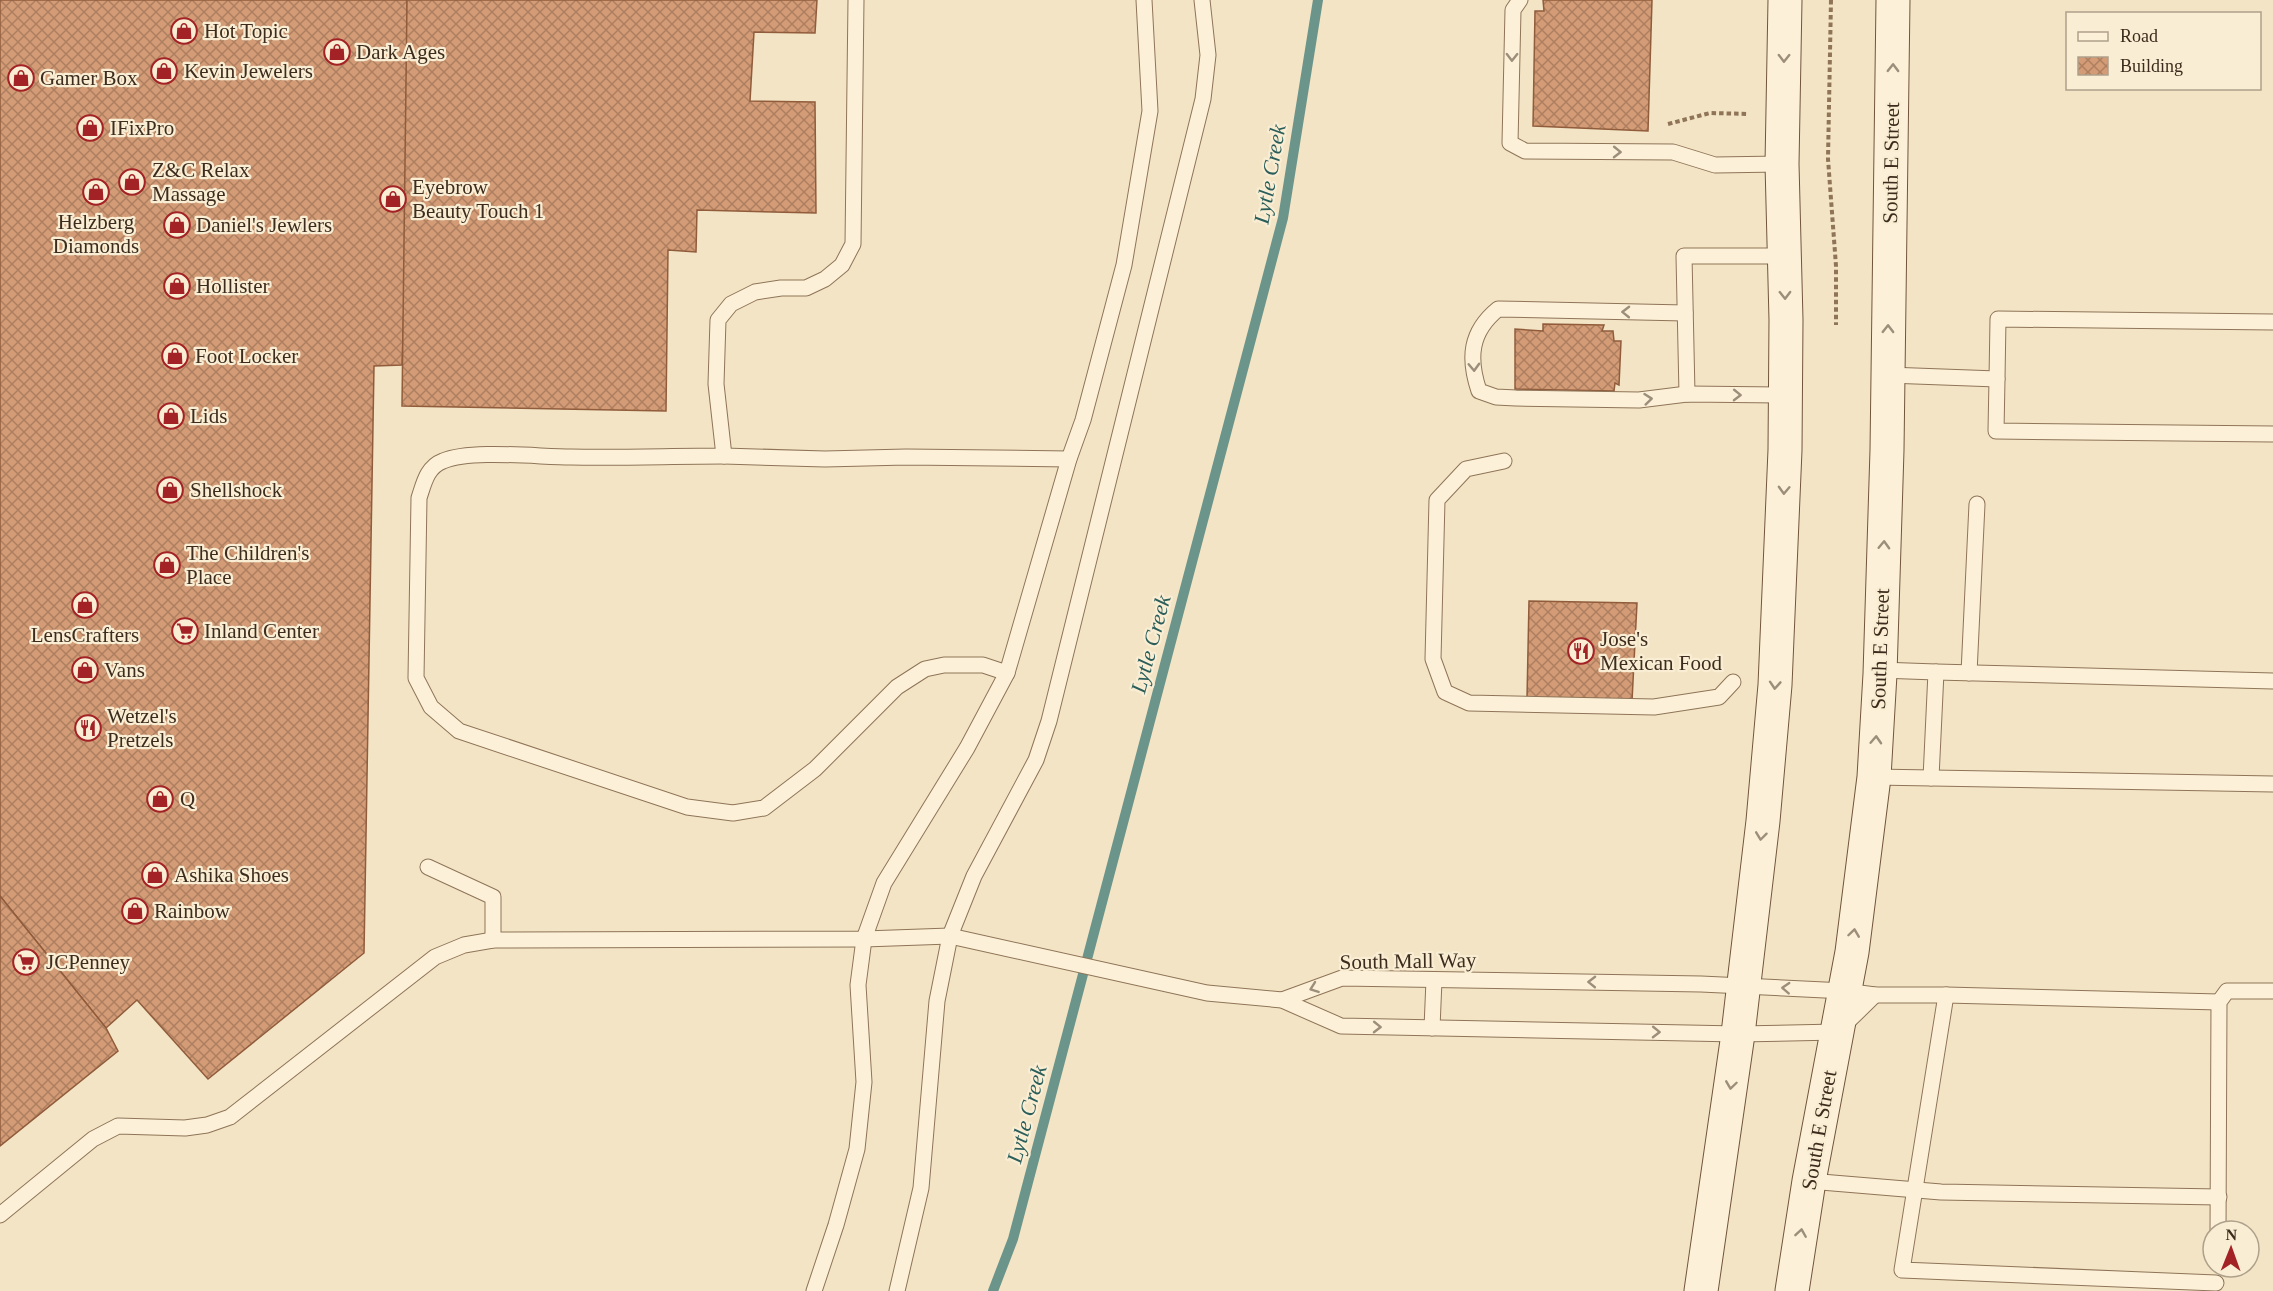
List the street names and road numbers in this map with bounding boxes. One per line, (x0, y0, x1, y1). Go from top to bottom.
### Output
street label: South E Street (1878, 102, 1904, 224)
street label: South E Street (1866, 588, 1894, 710)
street label: South Mall Way (1339, 948, 1477, 974)
street label: South E Street (1797, 1068, 1841, 1192)

